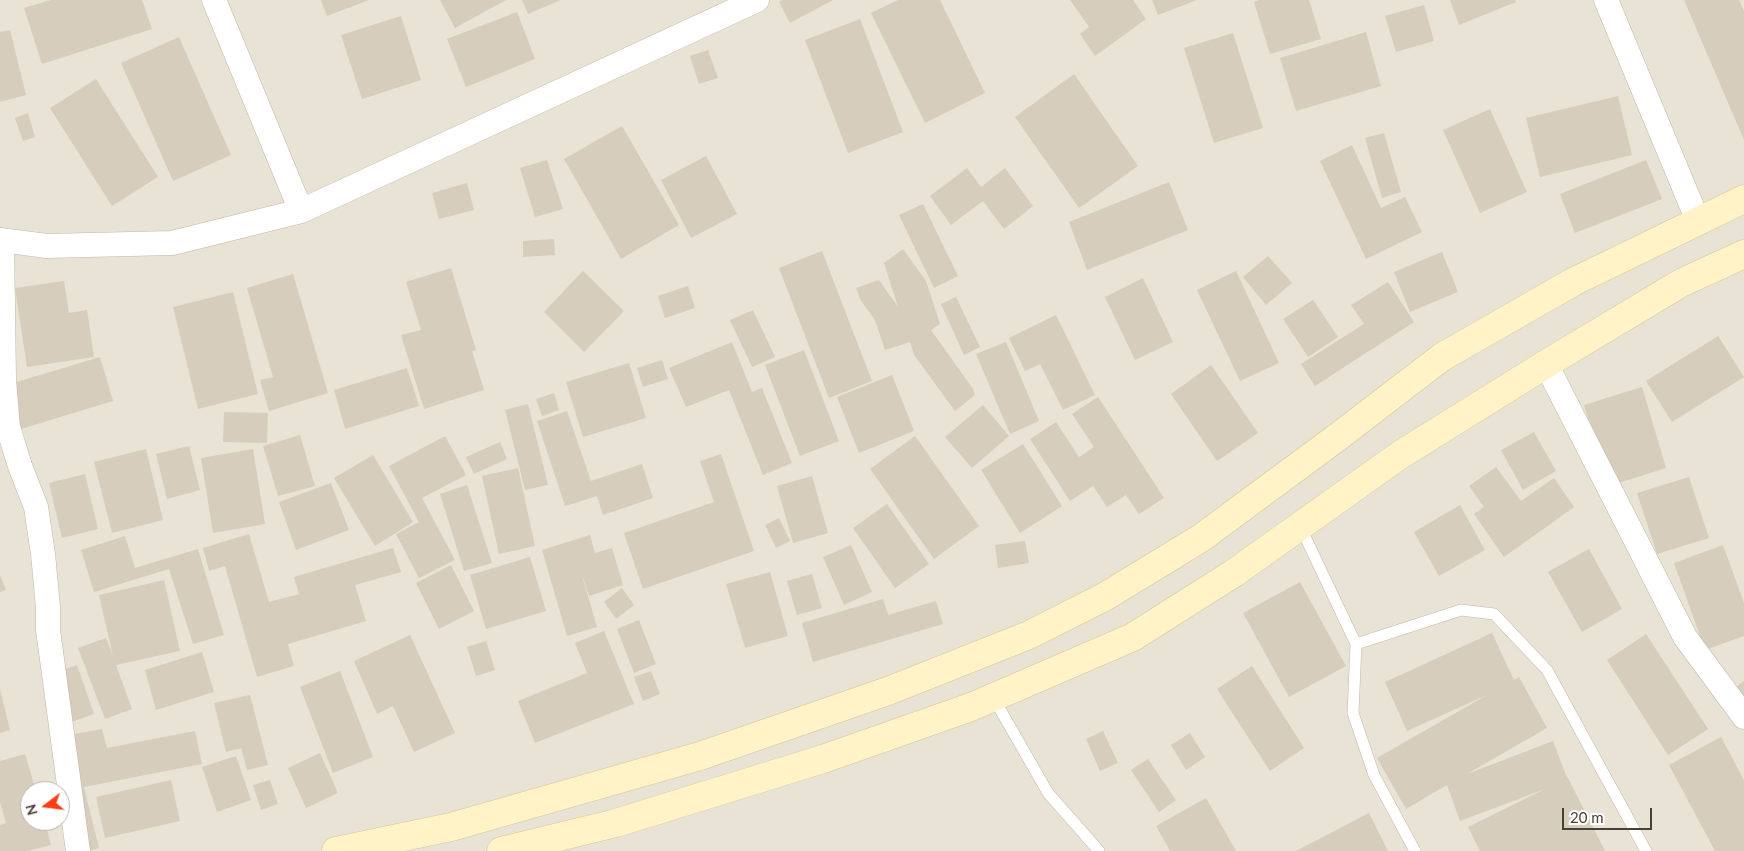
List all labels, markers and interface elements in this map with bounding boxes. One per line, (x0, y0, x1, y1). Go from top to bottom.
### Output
north arrow (20, 781, 70, 831)
scale bar (1564, 798, 1654, 830)
text: N (21, 802, 41, 817)
text: 20 m (1570, 808, 1604, 826)

